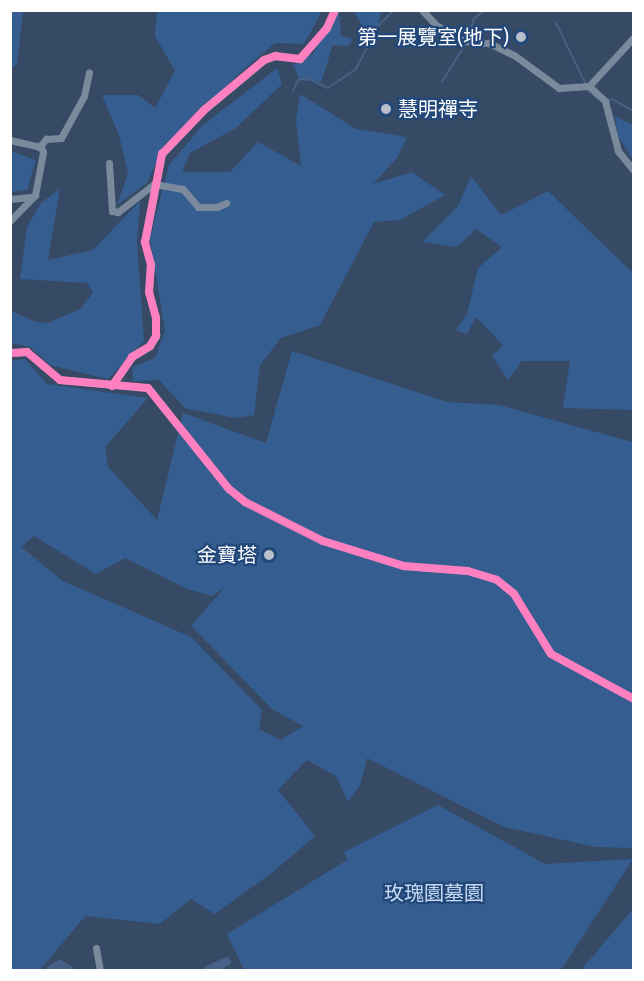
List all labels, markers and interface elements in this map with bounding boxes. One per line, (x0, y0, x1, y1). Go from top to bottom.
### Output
place label: 第一展覽室(地下) (357, 25, 509, 49)
marker: 第一展覽室(地下) (514, 30, 528, 44)
place label: 慧明禪寺 (398, 97, 478, 121)
marker: 慧明禪寺 (379, 102, 393, 116)
place label: 金寶塔 (197, 543, 257, 567)
marker: 金寶塔 (262, 548, 276, 562)
park label: 玫瑰園墓園 (384, 881, 484, 905)

